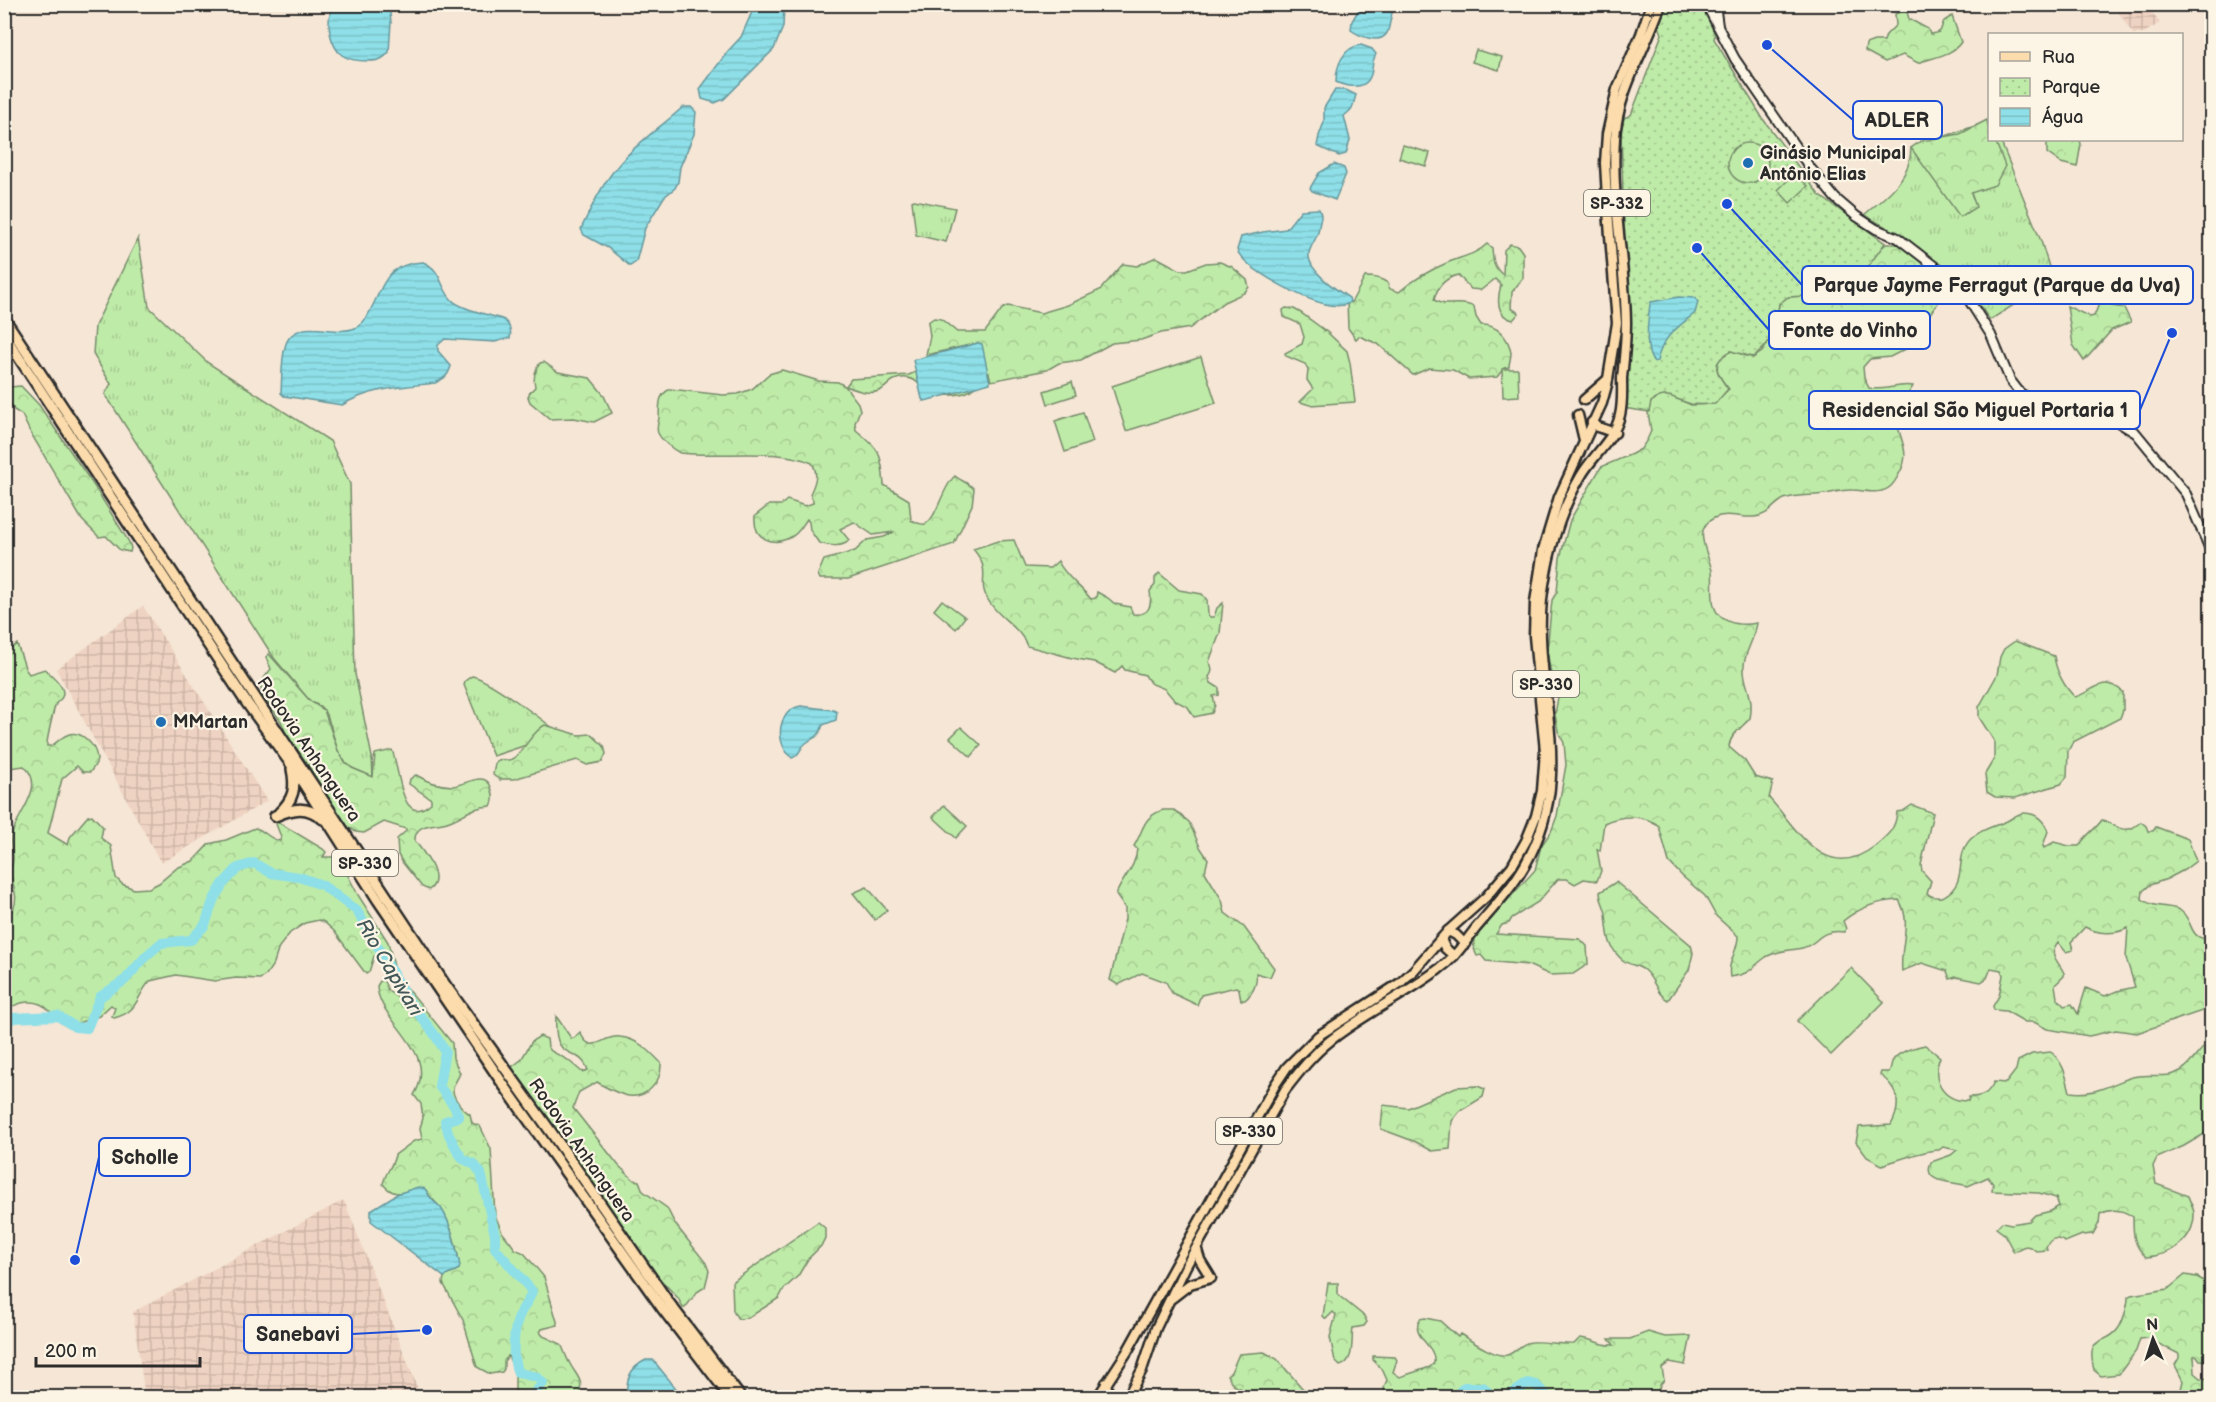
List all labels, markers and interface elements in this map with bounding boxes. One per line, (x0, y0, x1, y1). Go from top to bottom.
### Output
legend (1988, 33, 2183, 141)
text: Rua (2042, 47, 2075, 68)
text: Parque (2042, 77, 2100, 98)
callout: ADLER (1853, 101, 1942, 139)
text: Água (2042, 105, 2083, 128)
text: ADLER (1864, 109, 1929, 133)
place label: Ginásio Municipal Antônio Elias (1759, 143, 1906, 185)
marker: Ginásio Municipal Antônio Elias (1741, 156, 1755, 170)
road number: SP-332 (1584, 190, 1650, 216)
callout: Parque Jayme Ferragut (Parque da Uva) (1802, 266, 2193, 304)
text: Parque Jayme Ferragut (Parque da Uva) (1813, 274, 2181, 298)
callout: Fonte do Vinho (1769, 311, 1930, 349)
text: Fonte do Vinho (1782, 319, 1918, 343)
callout: Residencial São Miguel Portaria 1 (1809, 391, 2140, 429)
text: Residencial São Miguel Portaria 1 (1822, 399, 2128, 423)
road number: SP-330 (1513, 671, 1579, 697)
street label: Rodovia Anhanguera (252, 673, 365, 826)
place label: MMartan (173, 712, 248, 733)
marker: MMartan (154, 715, 168, 729)
road number: SP-330 (332, 850, 398, 876)
water label: Rio Capivari (351, 915, 428, 1022)
street label: Rodovia Anhanguera (524, 1075, 639, 1226)
road number: SP-330 (1216, 1118, 1282, 1144)
callout: Scholle (99, 1138, 190, 1176)
text: Scholle (112, 1146, 178, 1170)
north arrow (2123, 1309, 2183, 1369)
callout: Sanebavi (244, 1315, 352, 1353)
text: N (2146, 1316, 2159, 1335)
text: Sanebavi (256, 1323, 340, 1347)
scale bar (36, 1330, 200, 1368)
text: 200 m (45, 1341, 97, 1362)

